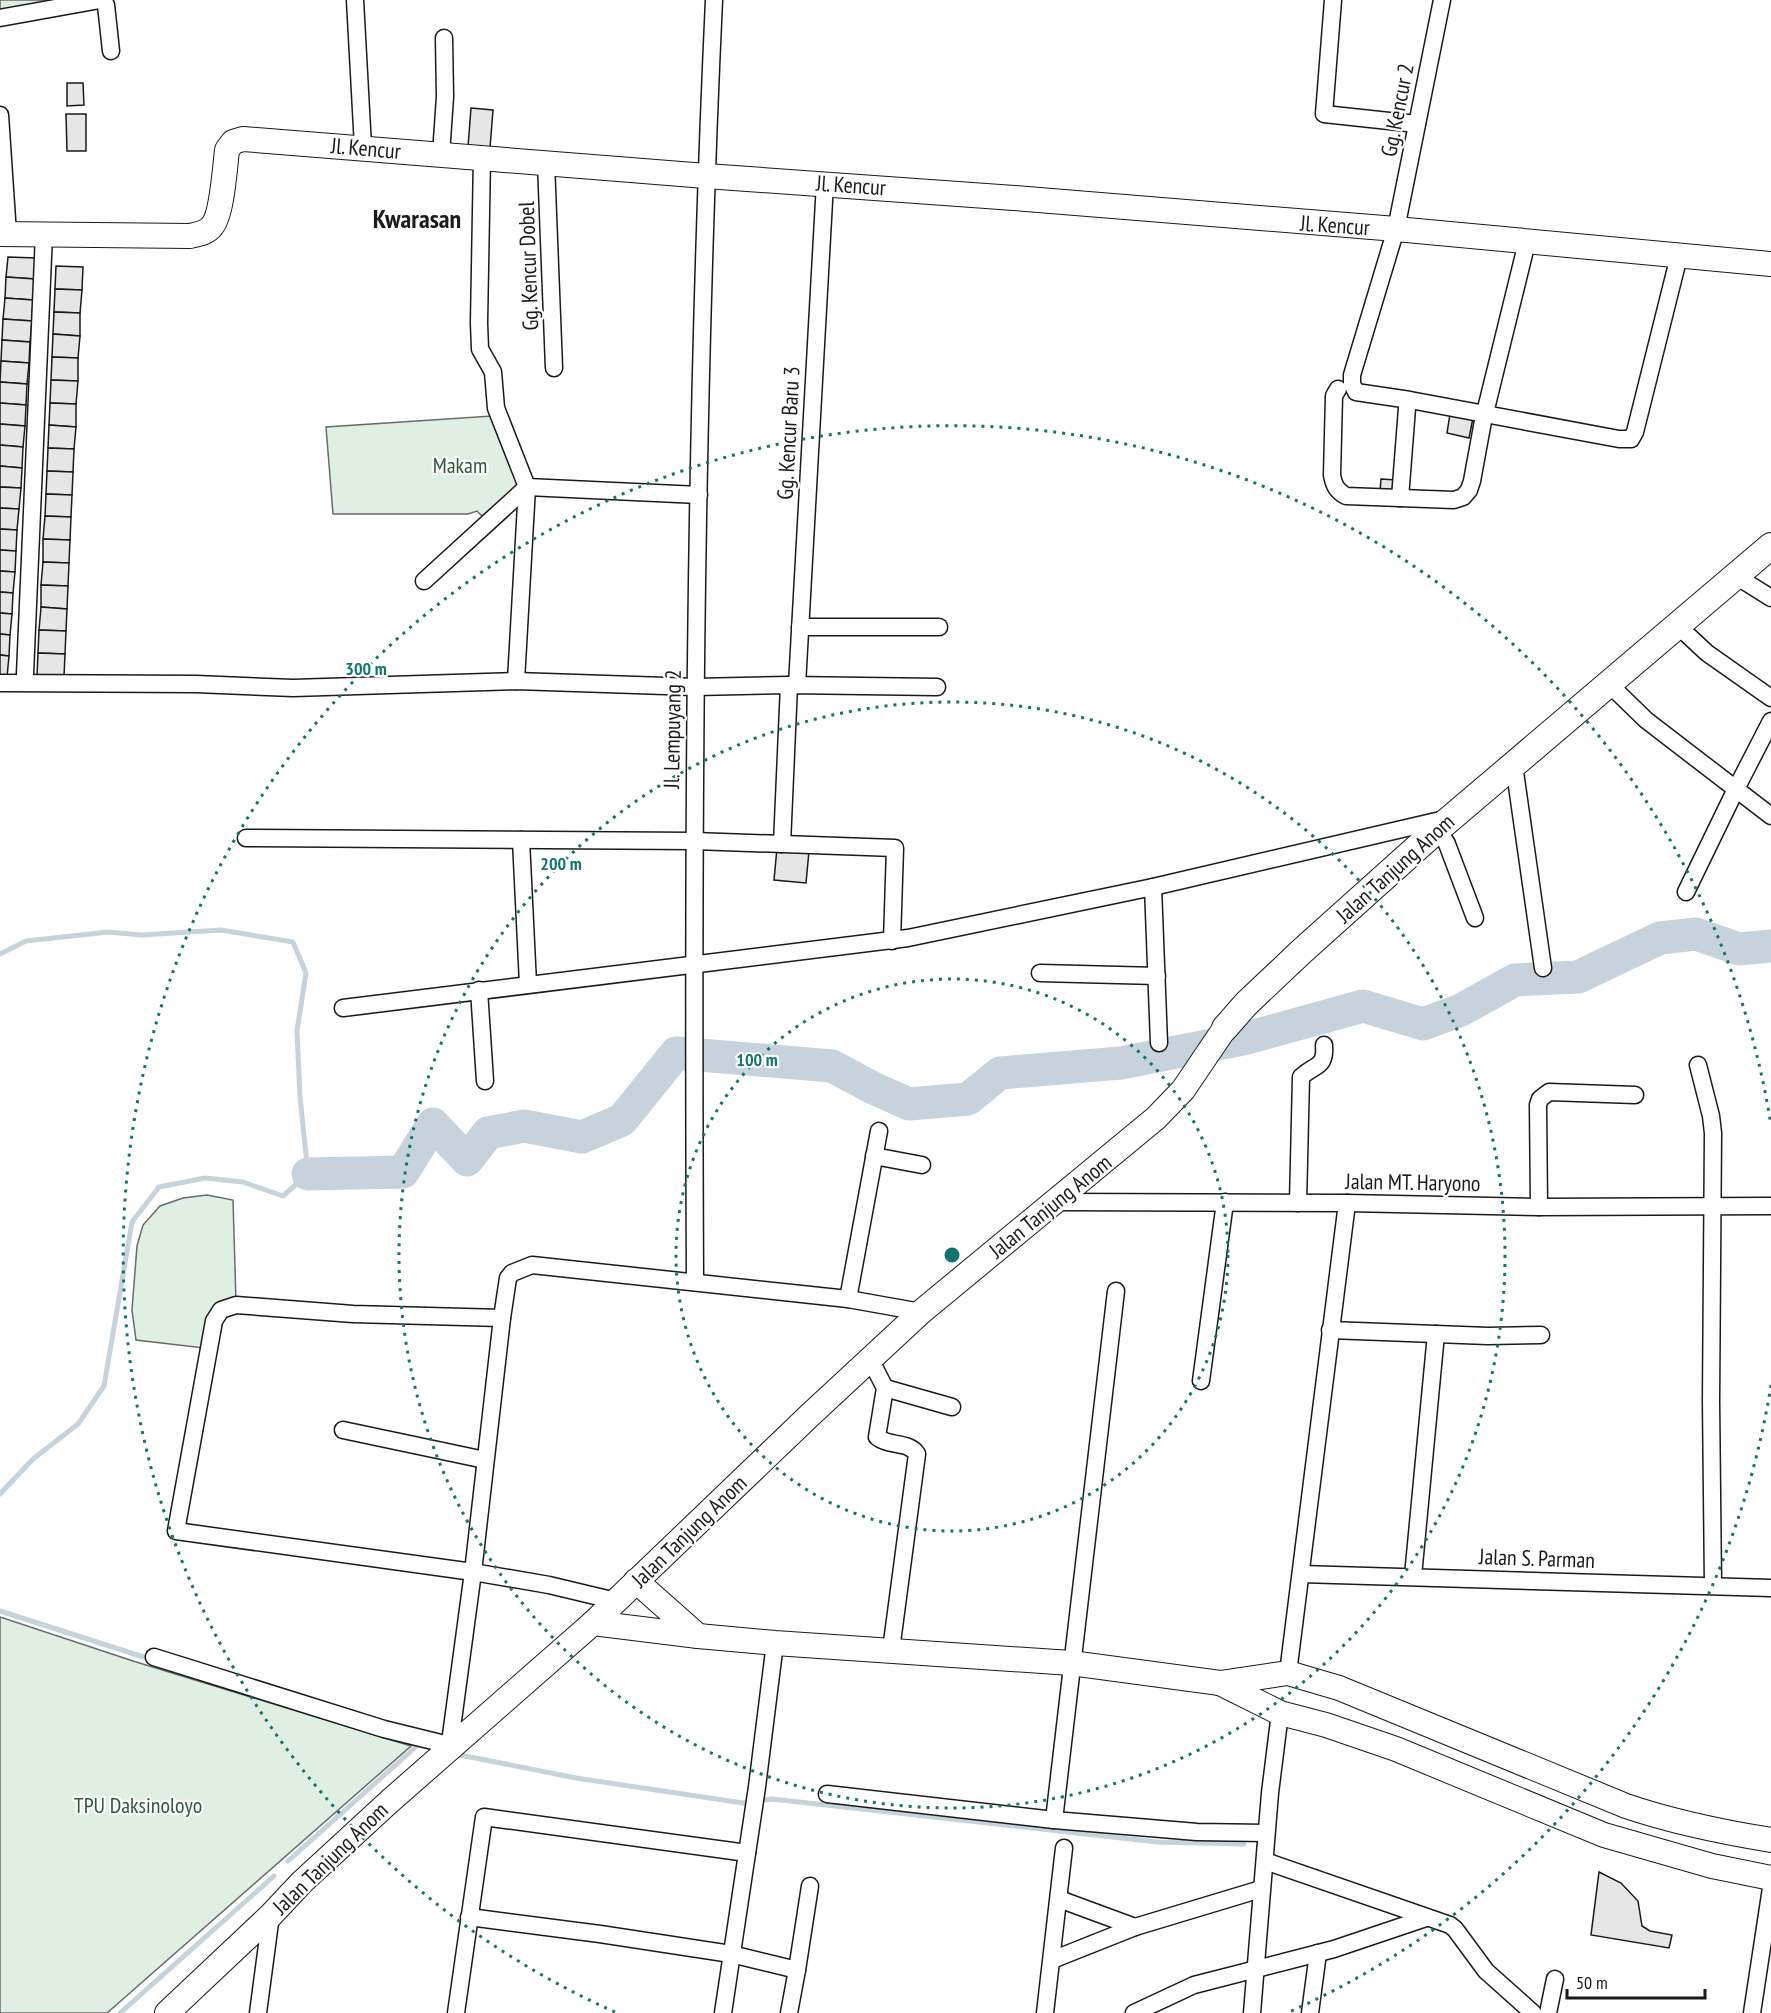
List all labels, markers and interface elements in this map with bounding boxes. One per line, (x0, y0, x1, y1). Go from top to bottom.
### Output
street label: Gg. Kencur 2 (1374, 61, 1420, 159)
street label: Jl. Kencur (329, 131, 402, 165)
street label: Jl. Kencur (814, 169, 887, 201)
street label: Gg. Kencur Dobel (512, 200, 544, 331)
district label: Kwarasan (373, 202, 461, 235)
street label: Jl. Kencur (1298, 209, 1371, 241)
street label: Gg. Kencur Baru 3 (771, 366, 805, 500)
park label: Makam (433, 451, 487, 479)
text: 300 m (345, 657, 387, 680)
street label: Jl. Lempuyang 2 (657, 669, 687, 790)
street label: Jalan Tanjung Anom (1329, 808, 1460, 929)
text: 200 m (540, 852, 582, 875)
text: 100 m (736, 1048, 778, 1071)
street label: Jalan Tanjung Anom (982, 1148, 1117, 1265)
street label: Jalan MT. Haryono (1344, 1167, 1481, 1197)
centre of rings (942, 1245, 962, 1265)
street label: Jalan Tanjung Anom (625, 1469, 753, 1594)
street label: Jalan S. Parman (1478, 1542, 1595, 1574)
park label: TPU Daksinoloyo (74, 1791, 202, 1819)
street label: Jalan Tanjung Anom (266, 1796, 394, 1921)
scale bar (1567, 1962, 1705, 2000)
text: 50 m (1576, 1971, 1608, 1994)

